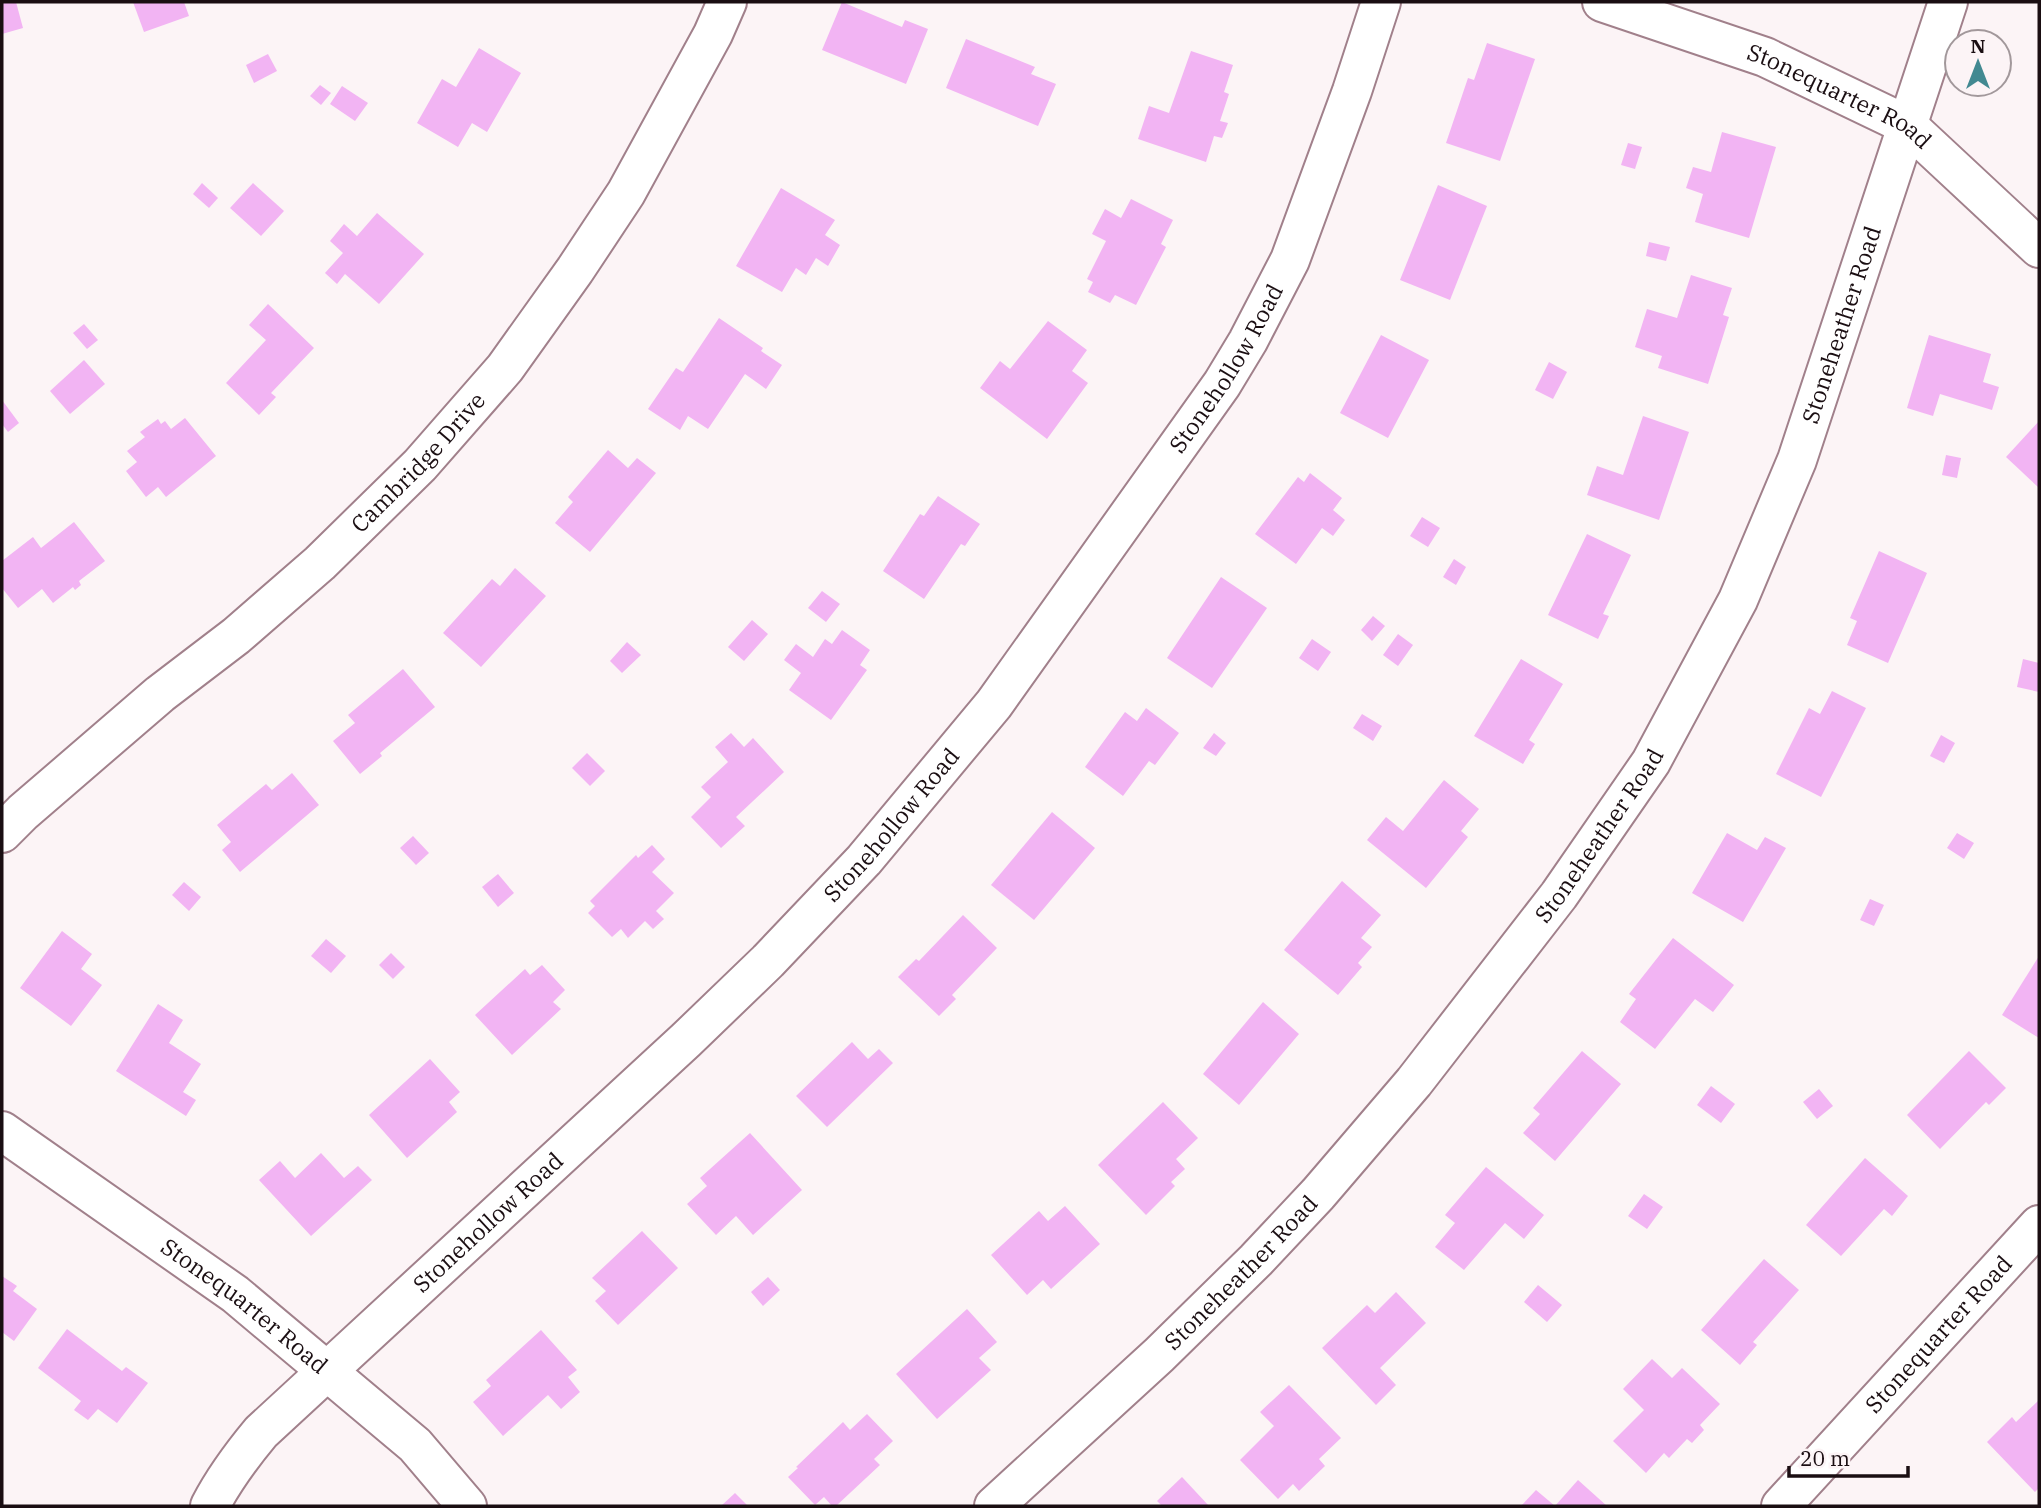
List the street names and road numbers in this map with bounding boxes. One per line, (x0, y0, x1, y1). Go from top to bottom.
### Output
street label: Stonequarter Road (1744, 36, 1939, 155)
street label: Stoneheather Road (1794, 222, 1887, 427)
street label: Stonehollow Road (1162, 278, 1289, 458)
street label: Cambridge Drive (344, 385, 491, 538)
street label: Stonehollow Road (816, 741, 965, 908)
street label: Stoneheather Road (1527, 743, 1670, 928)
street label: Stonehollow Road (406, 1145, 569, 1298)
street label: Stoneheather Road (1157, 1188, 1323, 1356)
street label: Stonequarter Road (155, 1231, 335, 1380)
street label: Stonequarter Road (1858, 1248, 2018, 1419)

